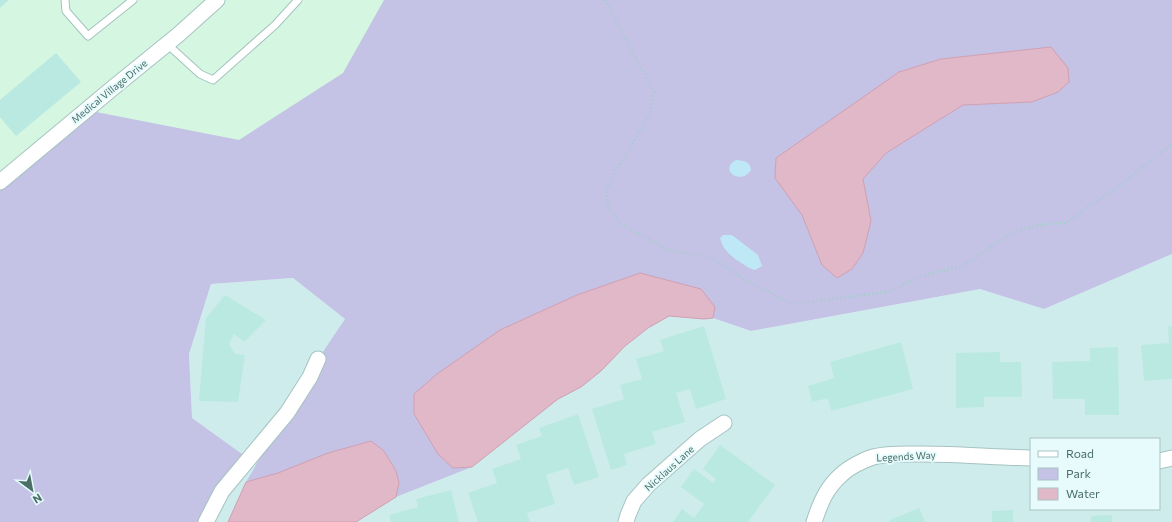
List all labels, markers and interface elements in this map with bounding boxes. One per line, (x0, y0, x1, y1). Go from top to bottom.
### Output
street label: Medical Village Drive (69, 57, 149, 125)
legend (1030, 438, 1160, 510)
street label: Nicklaus Lane (642, 443, 696, 493)
text: Road (1066, 446, 1094, 460)
street label: Legends Way (876, 448, 936, 464)
text: Park (1066, 466, 1092, 480)
north arrow (12, 470, 52, 510)
text: Water (1066, 486, 1100, 500)
text: N (31, 491, 45, 507)

